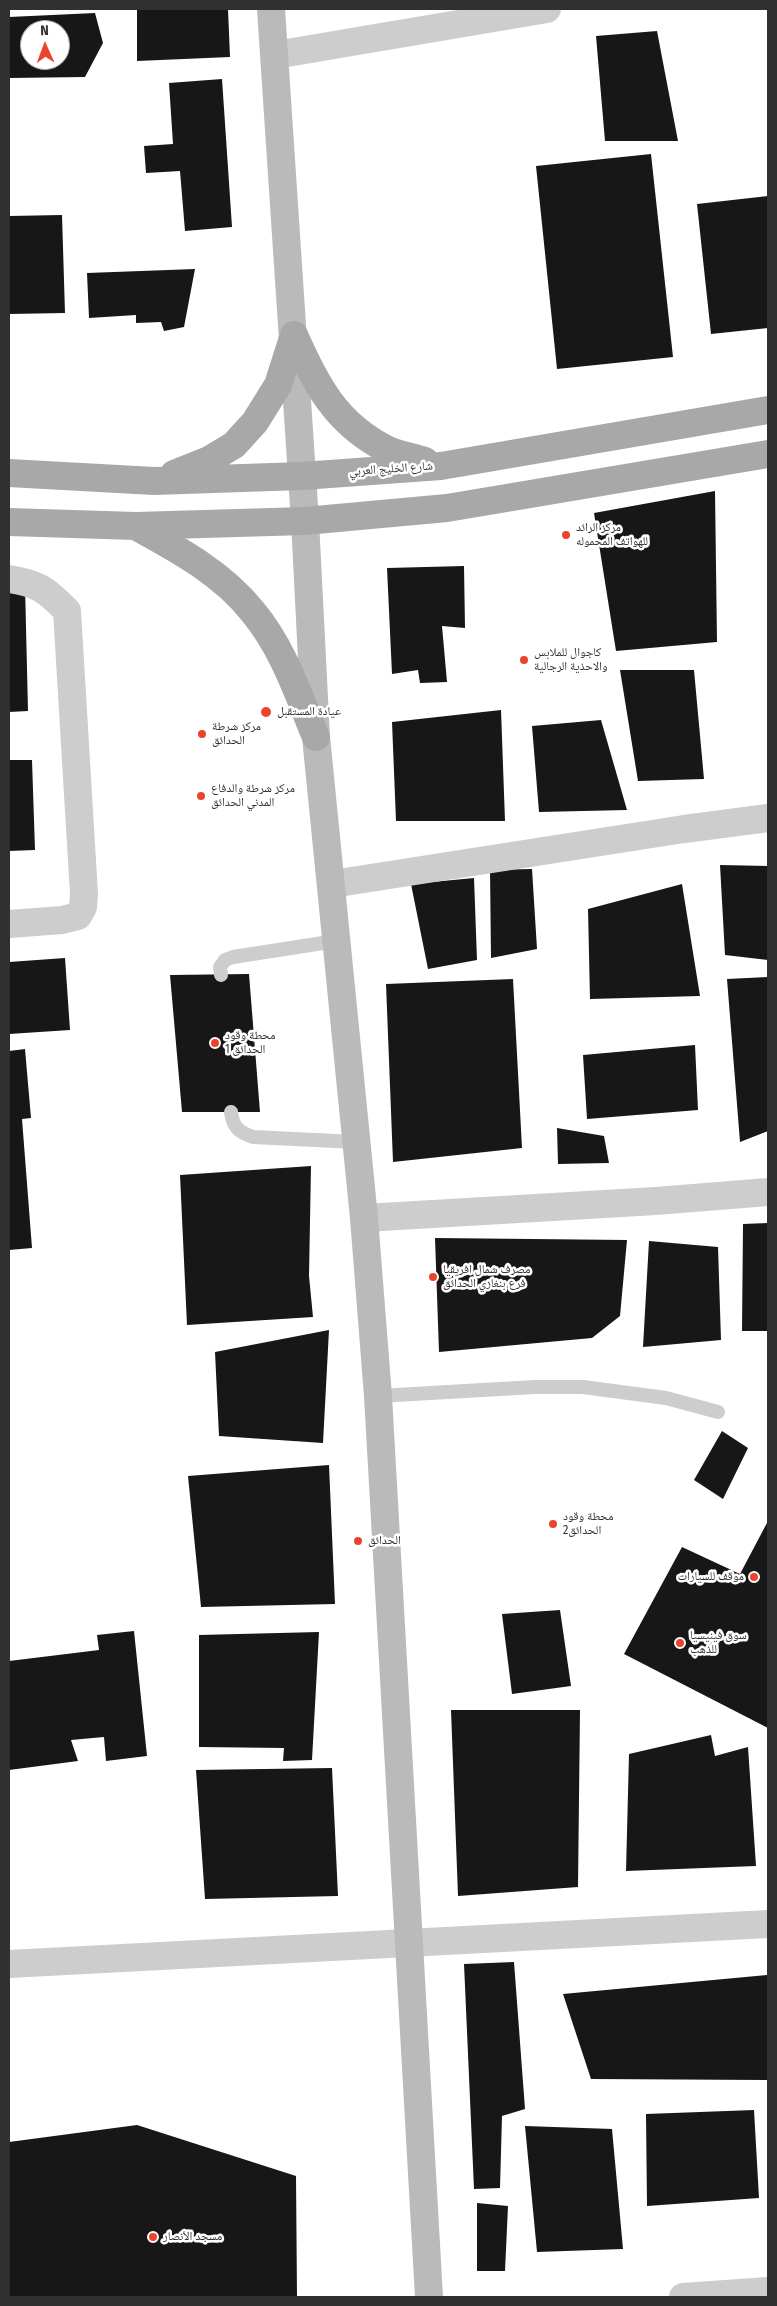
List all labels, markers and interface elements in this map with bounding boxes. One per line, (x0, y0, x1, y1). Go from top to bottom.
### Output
north arrow (20, 20, 70, 70)
text: N (40, 22, 49, 39)
street label: شارع الخليج العربي (349, 459, 433, 479)
place label: مركز الرائد للهواتف المحموله (576, 521, 648, 549)
marker: مركز الرائد للهواتف المحموله (560, 529, 572, 541)
place label: كاجوال للملابس والاحذية الرجالية (534, 646, 608, 674)
marker: كاجوال للملابس والاحذية الرجالية (518, 654, 530, 666)
marker: عيادة المستقبل (259, 705, 273, 719)
place label: عيادة المستقبل (277, 705, 341, 719)
place label: مركز شرطة الحدائق (212, 720, 261, 748)
marker: مركز شرطة الحدائق (196, 728, 208, 740)
place label: مركز شرطة والدفاع المدني الحدائق (211, 782, 295, 810)
marker: مركز شرطة والدفاع المدني الحدائق (195, 790, 207, 802)
place label: محطة وقود الحدائق 1 (225, 1029, 275, 1057)
marker: محطة وقود الحدائق 1 (209, 1037, 221, 1049)
place label: مصرف شمال افريقيا فرع بنغازي الحدائق (443, 1263, 530, 1291)
marker: مصرف شمال افريقيا فرع بنغازي الحدائق (427, 1271, 439, 1283)
place label: محطة وقود الحدائق2 (563, 1510, 613, 1538)
marker: محطة وقود الحدائق2 (547, 1518, 559, 1530)
place label: الحدائق (368, 1534, 401, 1548)
marker: الحدائق (352, 1535, 364, 1547)
place label: موقف للسيارات (678, 1570, 744, 1584)
marker: موقف للسيارات (748, 1571, 760, 1583)
place label: سوق فينيسيا للذهب (690, 1629, 747, 1657)
marker: سوق فينيسيا للذهب (674, 1637, 686, 1649)
place label: مسجد الأنصار (163, 2230, 222, 2244)
marker: مسجد الأنصار (147, 2231, 159, 2243)

